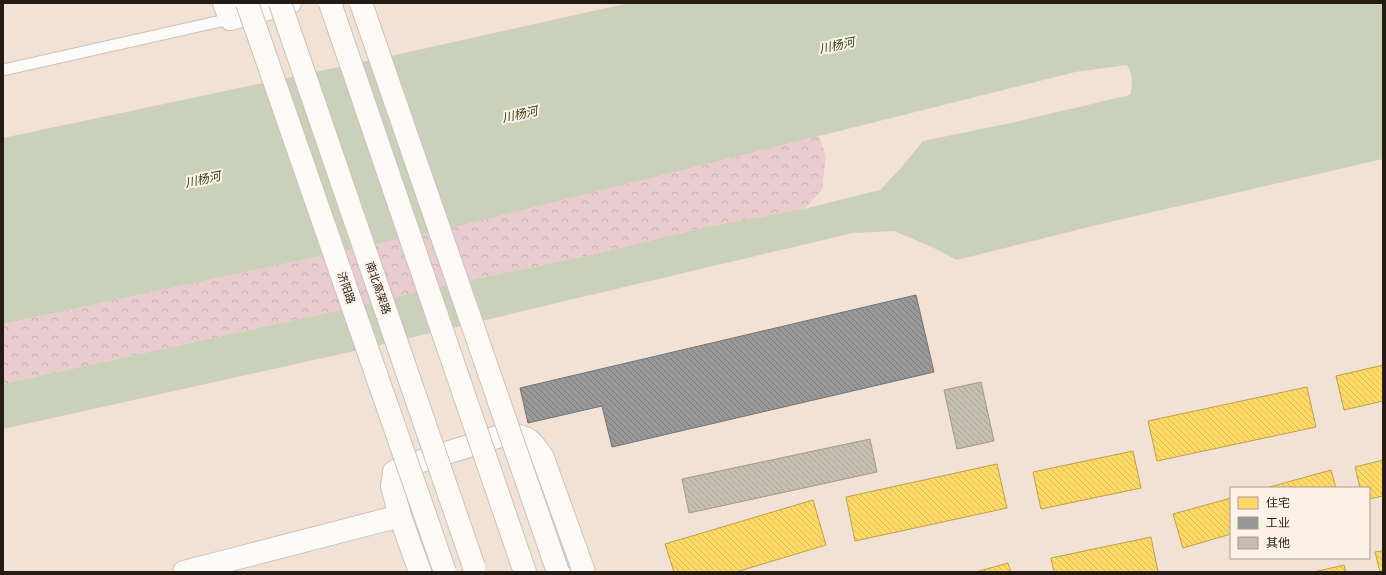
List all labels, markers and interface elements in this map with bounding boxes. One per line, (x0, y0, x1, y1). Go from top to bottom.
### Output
water label: 川杨河 (818, 34, 858, 58)
water label: 川杨河 (501, 103, 541, 127)
water label: 川杨河 (184, 168, 224, 192)
street label: 南北高架路 (362, 260, 394, 316)
street label: 济阳路 (334, 270, 358, 306)
legend (1230, 487, 1370, 559)
text: 住宅 (1266, 495, 1290, 512)
text: 工业 (1266, 515, 1290, 532)
text: 其他 (1266, 535, 1290, 552)

